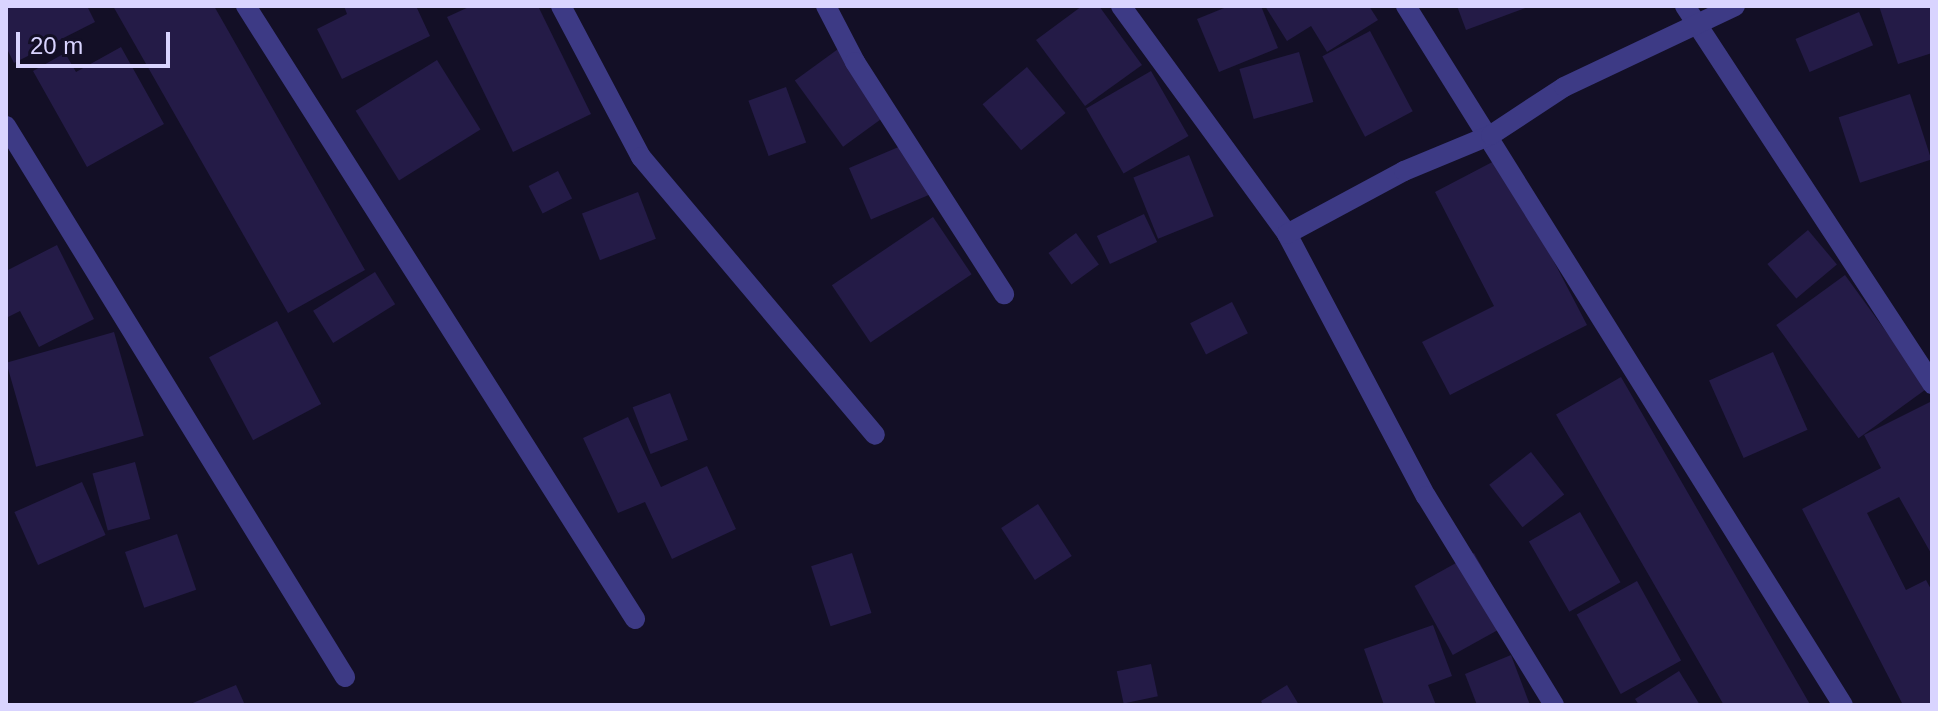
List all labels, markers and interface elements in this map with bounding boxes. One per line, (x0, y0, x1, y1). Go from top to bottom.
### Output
scale bar (20, 16, 174, 66)
text: 20 m (30, 32, 83, 59)

